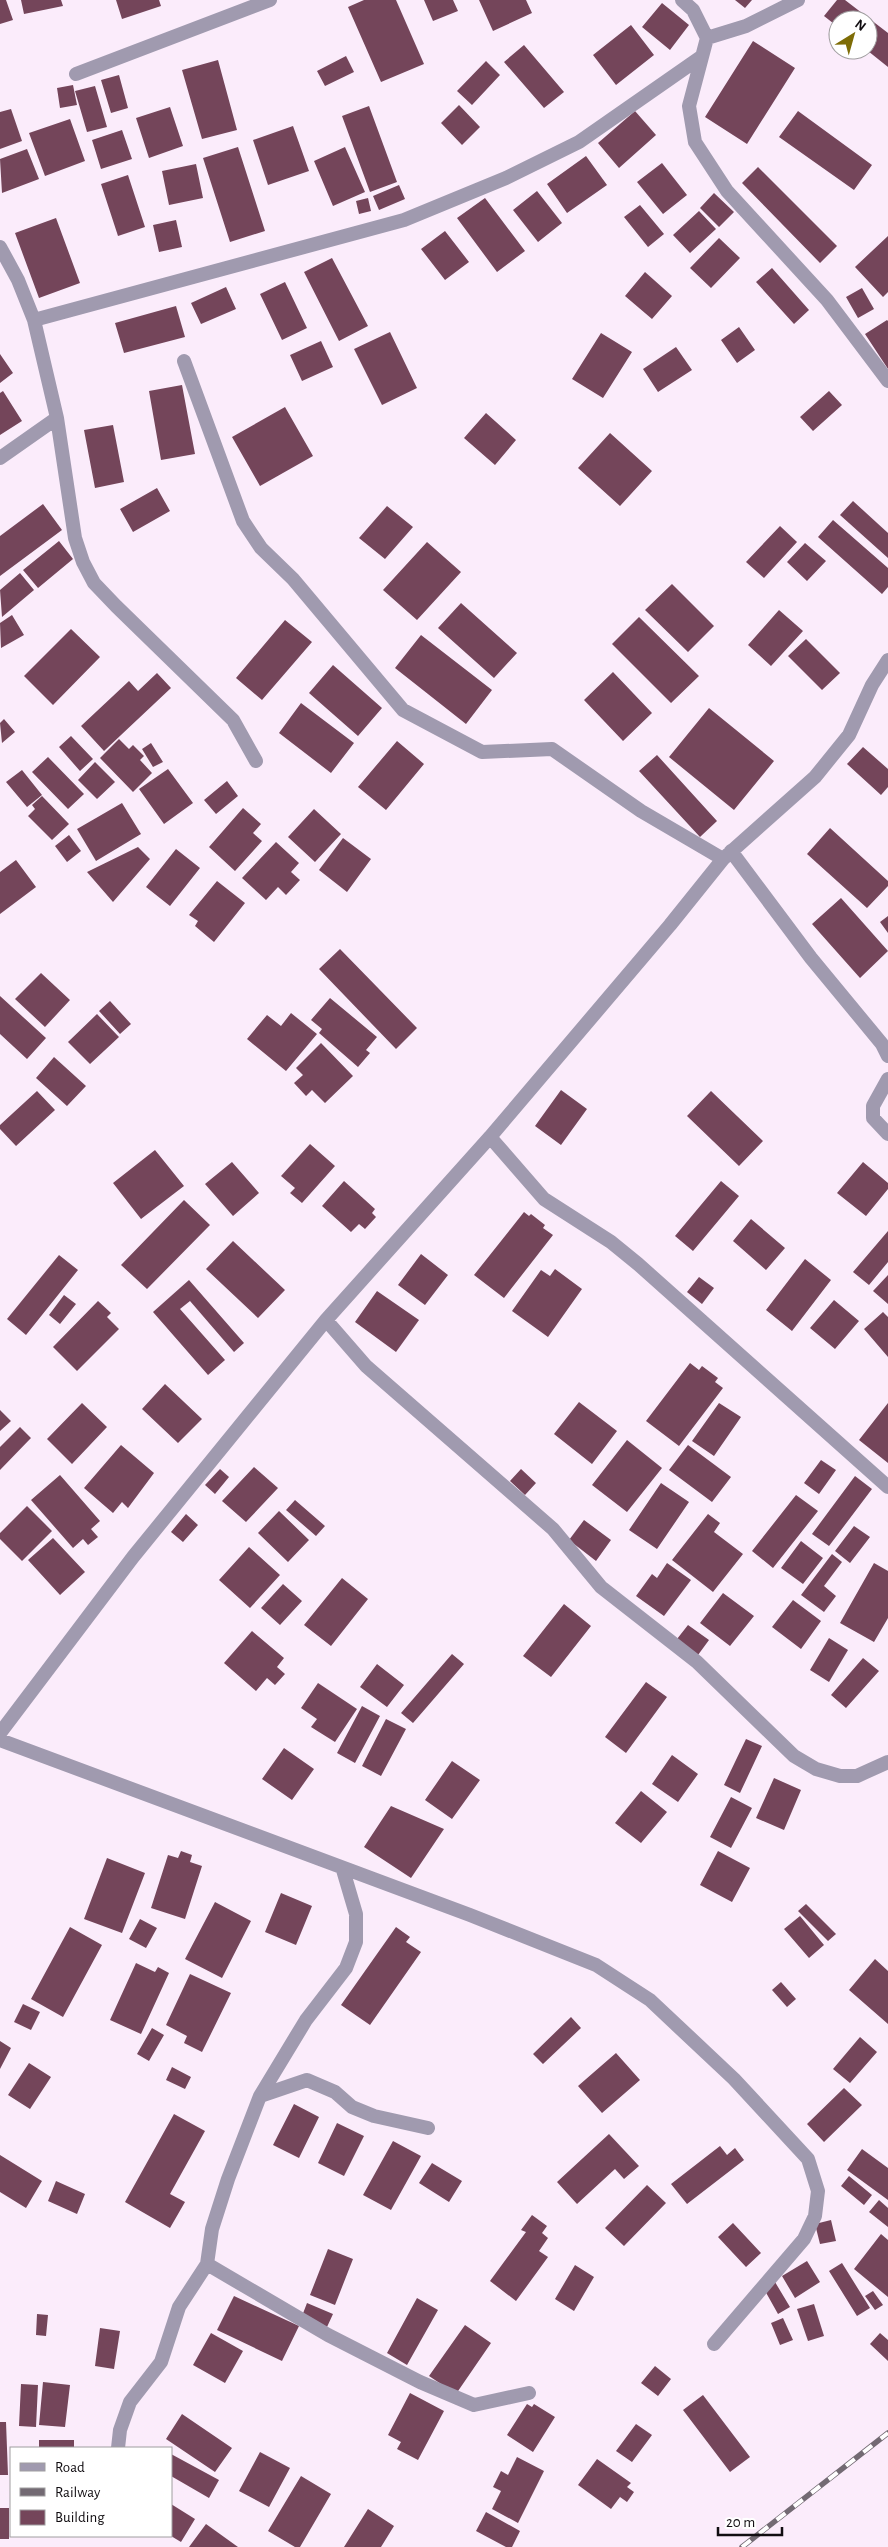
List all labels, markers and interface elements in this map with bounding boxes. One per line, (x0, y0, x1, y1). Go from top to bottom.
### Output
north arrow (828, 10, 878, 60)
text: N (852, 17, 868, 34)
legend (10, 2447, 172, 2537)
text: Road (55, 2460, 85, 2475)
text: Railway (55, 2485, 101, 2500)
scale bar (718, 2504, 782, 2536)
text: Building (55, 2510, 105, 2525)
text: 20 m (726, 2515, 755, 2530)

